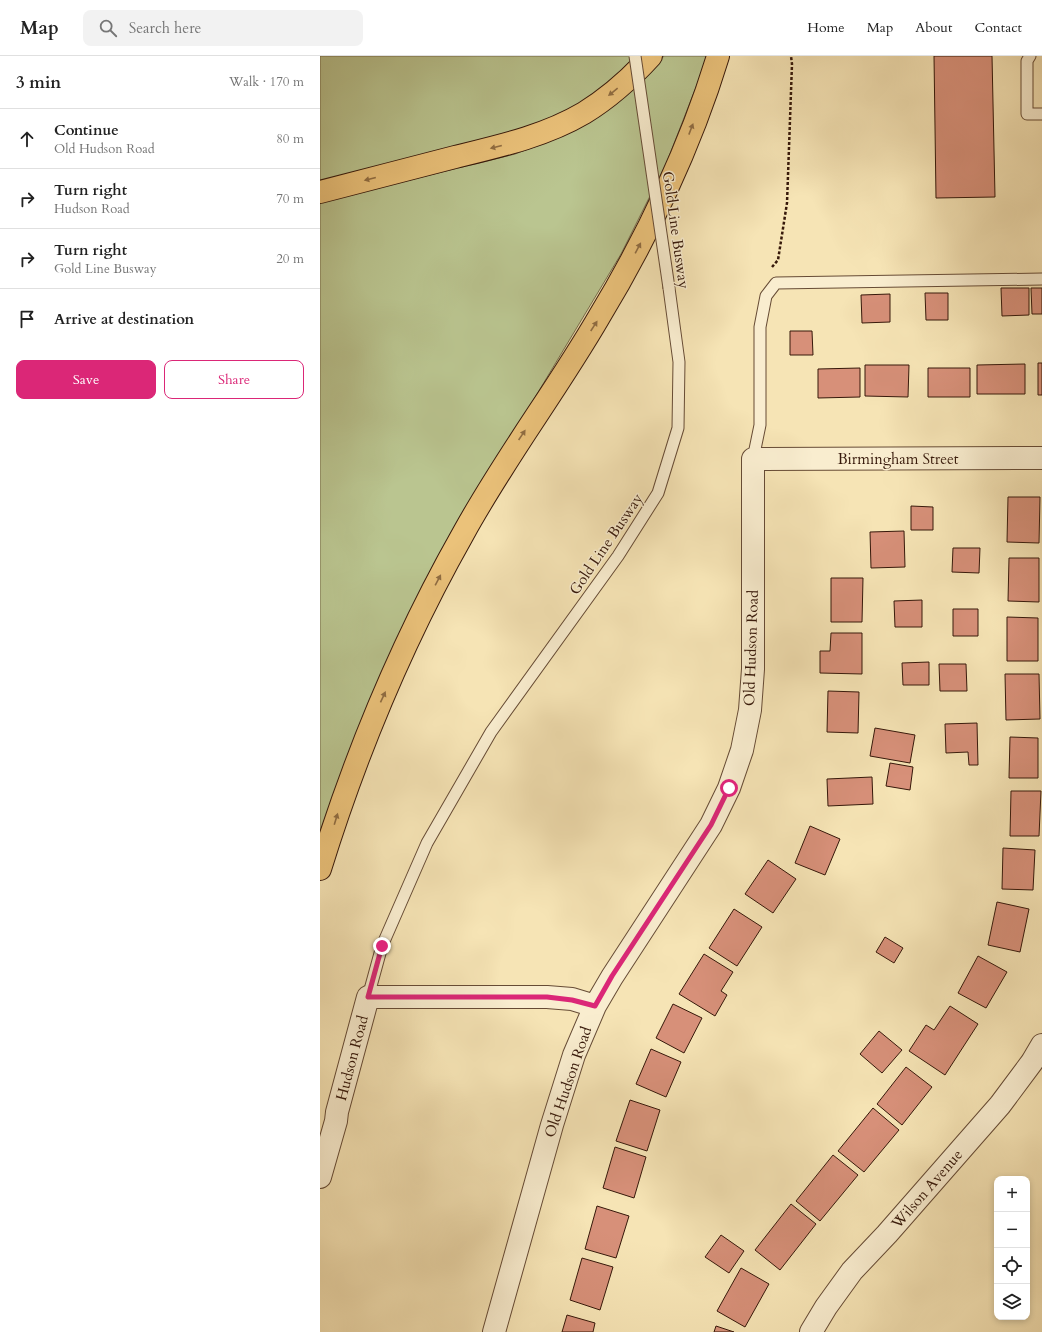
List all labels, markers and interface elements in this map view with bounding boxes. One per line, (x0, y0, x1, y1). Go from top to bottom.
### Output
search box (83, 10, 363, 46)
text: Map (20, 15, 59, 41)
icon: search (97, 17, 119, 39)
text: Search here (129, 18, 201, 38)
text: Home (807, 18, 845, 37)
text: Map (867, 18, 893, 37)
text: About (915, 18, 952, 37)
text: Contact (974, 18, 1022, 37)
text: 3 min (16, 71, 61, 94)
text: Walk · 170 m (229, 73, 304, 91)
one-way arrow (607, 88, 618, 97)
text: Continue (54, 120, 119, 140)
one-way arrow (689, 123, 695, 135)
icon: ahead (16, 128, 38, 150)
text: 80 m (276, 130, 304, 148)
text: Old Hudson Road (54, 140, 155, 158)
one-way arrow (490, 144, 502, 150)
street label: Gold Line Busway (658, 170, 694, 290)
one-way arrow (364, 176, 376, 182)
text: Turn right (54, 180, 127, 200)
icon: right (16, 188, 38, 210)
text: 70 m (276, 190, 304, 208)
text: Hudson Road (54, 200, 130, 218)
text: Turn right (54, 240, 127, 260)
one-way arrow (635, 242, 641, 254)
icon: right (16, 248, 38, 270)
text: 20 m (276, 250, 304, 268)
text: Gold Line Busway (54, 260, 157, 278)
icon: arrive (16, 308, 38, 330)
text: Arrive at destination (54, 309, 194, 329)
one-way arrow (590, 320, 597, 332)
button: Save (16, 360, 156, 399)
button: Share (164, 360, 304, 399)
one-way arrow (519, 429, 526, 441)
street label: Birmingham Street (837, 449, 959, 469)
street label: Gold Line Busway (565, 489, 647, 599)
one-way arrow (435, 574, 442, 586)
street label: Old Hudson Road (739, 590, 763, 706)
one-way arrow (380, 692, 386, 703)
route start (720, 779, 738, 797)
one-way arrow (333, 812, 339, 824)
route end (373, 937, 391, 955)
street label: Hudson Road (331, 1013, 373, 1103)
street label: Old Hudson Road (540, 1024, 596, 1140)
street label: Wilson Avenue (886, 1145, 967, 1234)
map controls (994, 1176, 1030, 1320)
button: + (994, 1176, 1030, 1212)
button: − (994, 1212, 1030, 1248)
button: locate (994, 1248, 1030, 1284)
button: layers (994, 1284, 1030, 1320)

